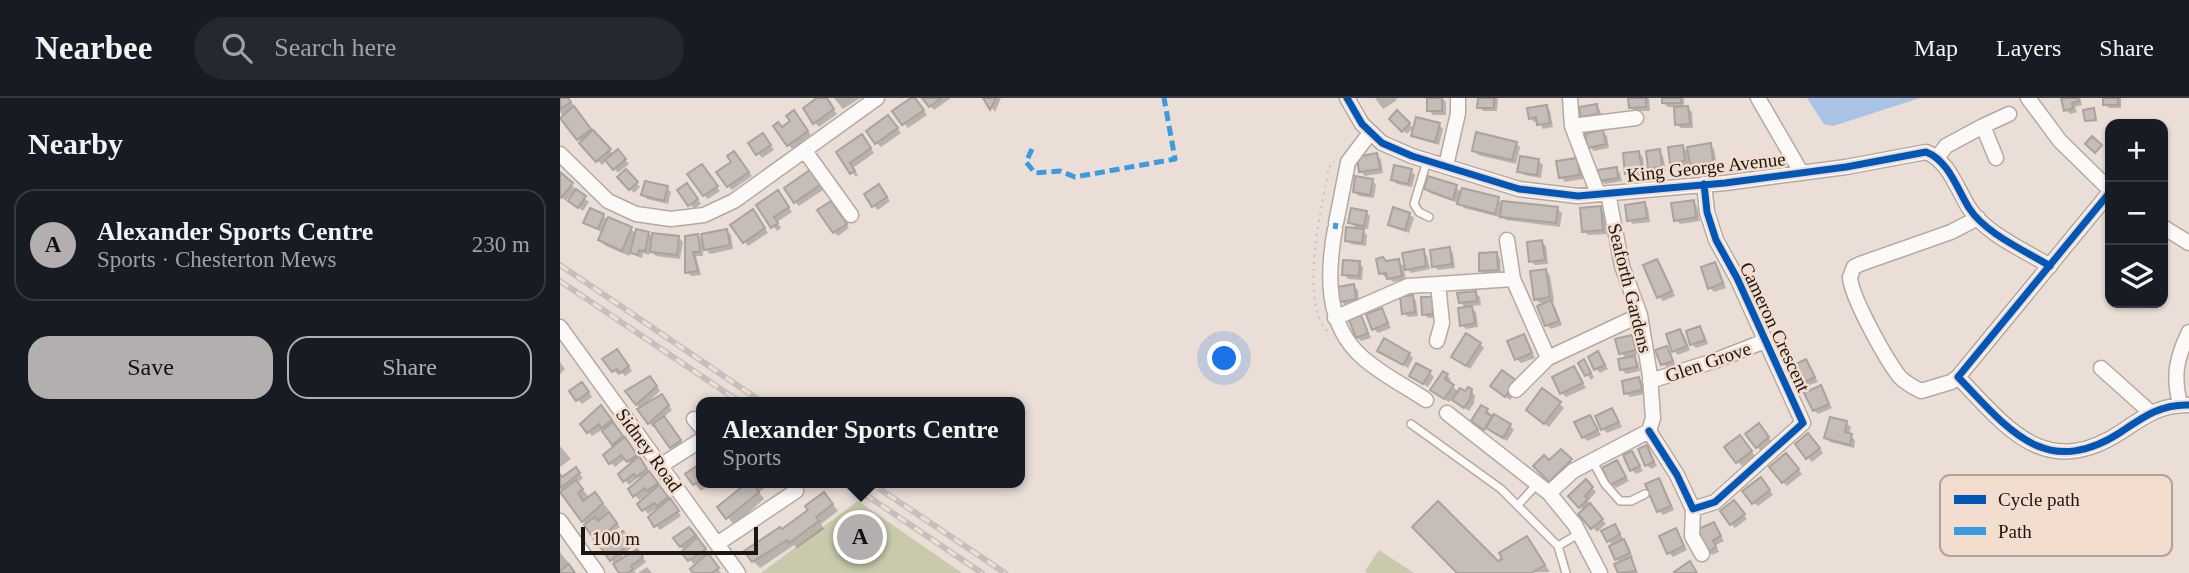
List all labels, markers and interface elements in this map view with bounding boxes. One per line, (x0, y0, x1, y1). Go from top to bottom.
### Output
search box (194, 17, 684, 80)
icon: search (218, 29, 256, 67)
text: Nearbee (35, 30, 152, 66)
text: Search here (274, 33, 396, 62)
text: Map (1914, 35, 1958, 61)
text: Layers (1996, 35, 2061, 61)
text: Share (2099, 35, 2154, 61)
map controls (2105, 119, 2168, 308)
button: + (2105, 119, 2168, 182)
text: Nearby (28, 127, 123, 160)
street label: King George Avenue (1625, 148, 1787, 186)
button: − (2105, 182, 2168, 245)
text: Alexander Sports Centre (97, 217, 373, 246)
street label: Seaforth Gardens (1604, 221, 1656, 355)
text: A (45, 232, 61, 257)
text: 230 m (472, 232, 530, 257)
button: layers (2105, 245, 2168, 308)
text: Sports · Chesterton Mews (97, 247, 337, 272)
street label: Cameron Crescent (1736, 259, 1815, 396)
button: Save (28, 336, 273, 399)
button: Share (287, 336, 532, 399)
street label: Glen Grove (1662, 338, 1754, 386)
your location (1207, 341, 1241, 375)
popup (696, 397, 1025, 488)
street label: Sidney Road (612, 404, 686, 496)
text: Alexander Sports Centre (722, 415, 999, 444)
text: Sports (722, 445, 781, 470)
legend (1940, 475, 2172, 556)
text: Cycle path (1998, 489, 2080, 510)
pin: A (837, 511, 883, 563)
text: Path (1998, 521, 2032, 542)
scale bar (581, 524, 758, 556)
text: 100 m (592, 528, 640, 549)

